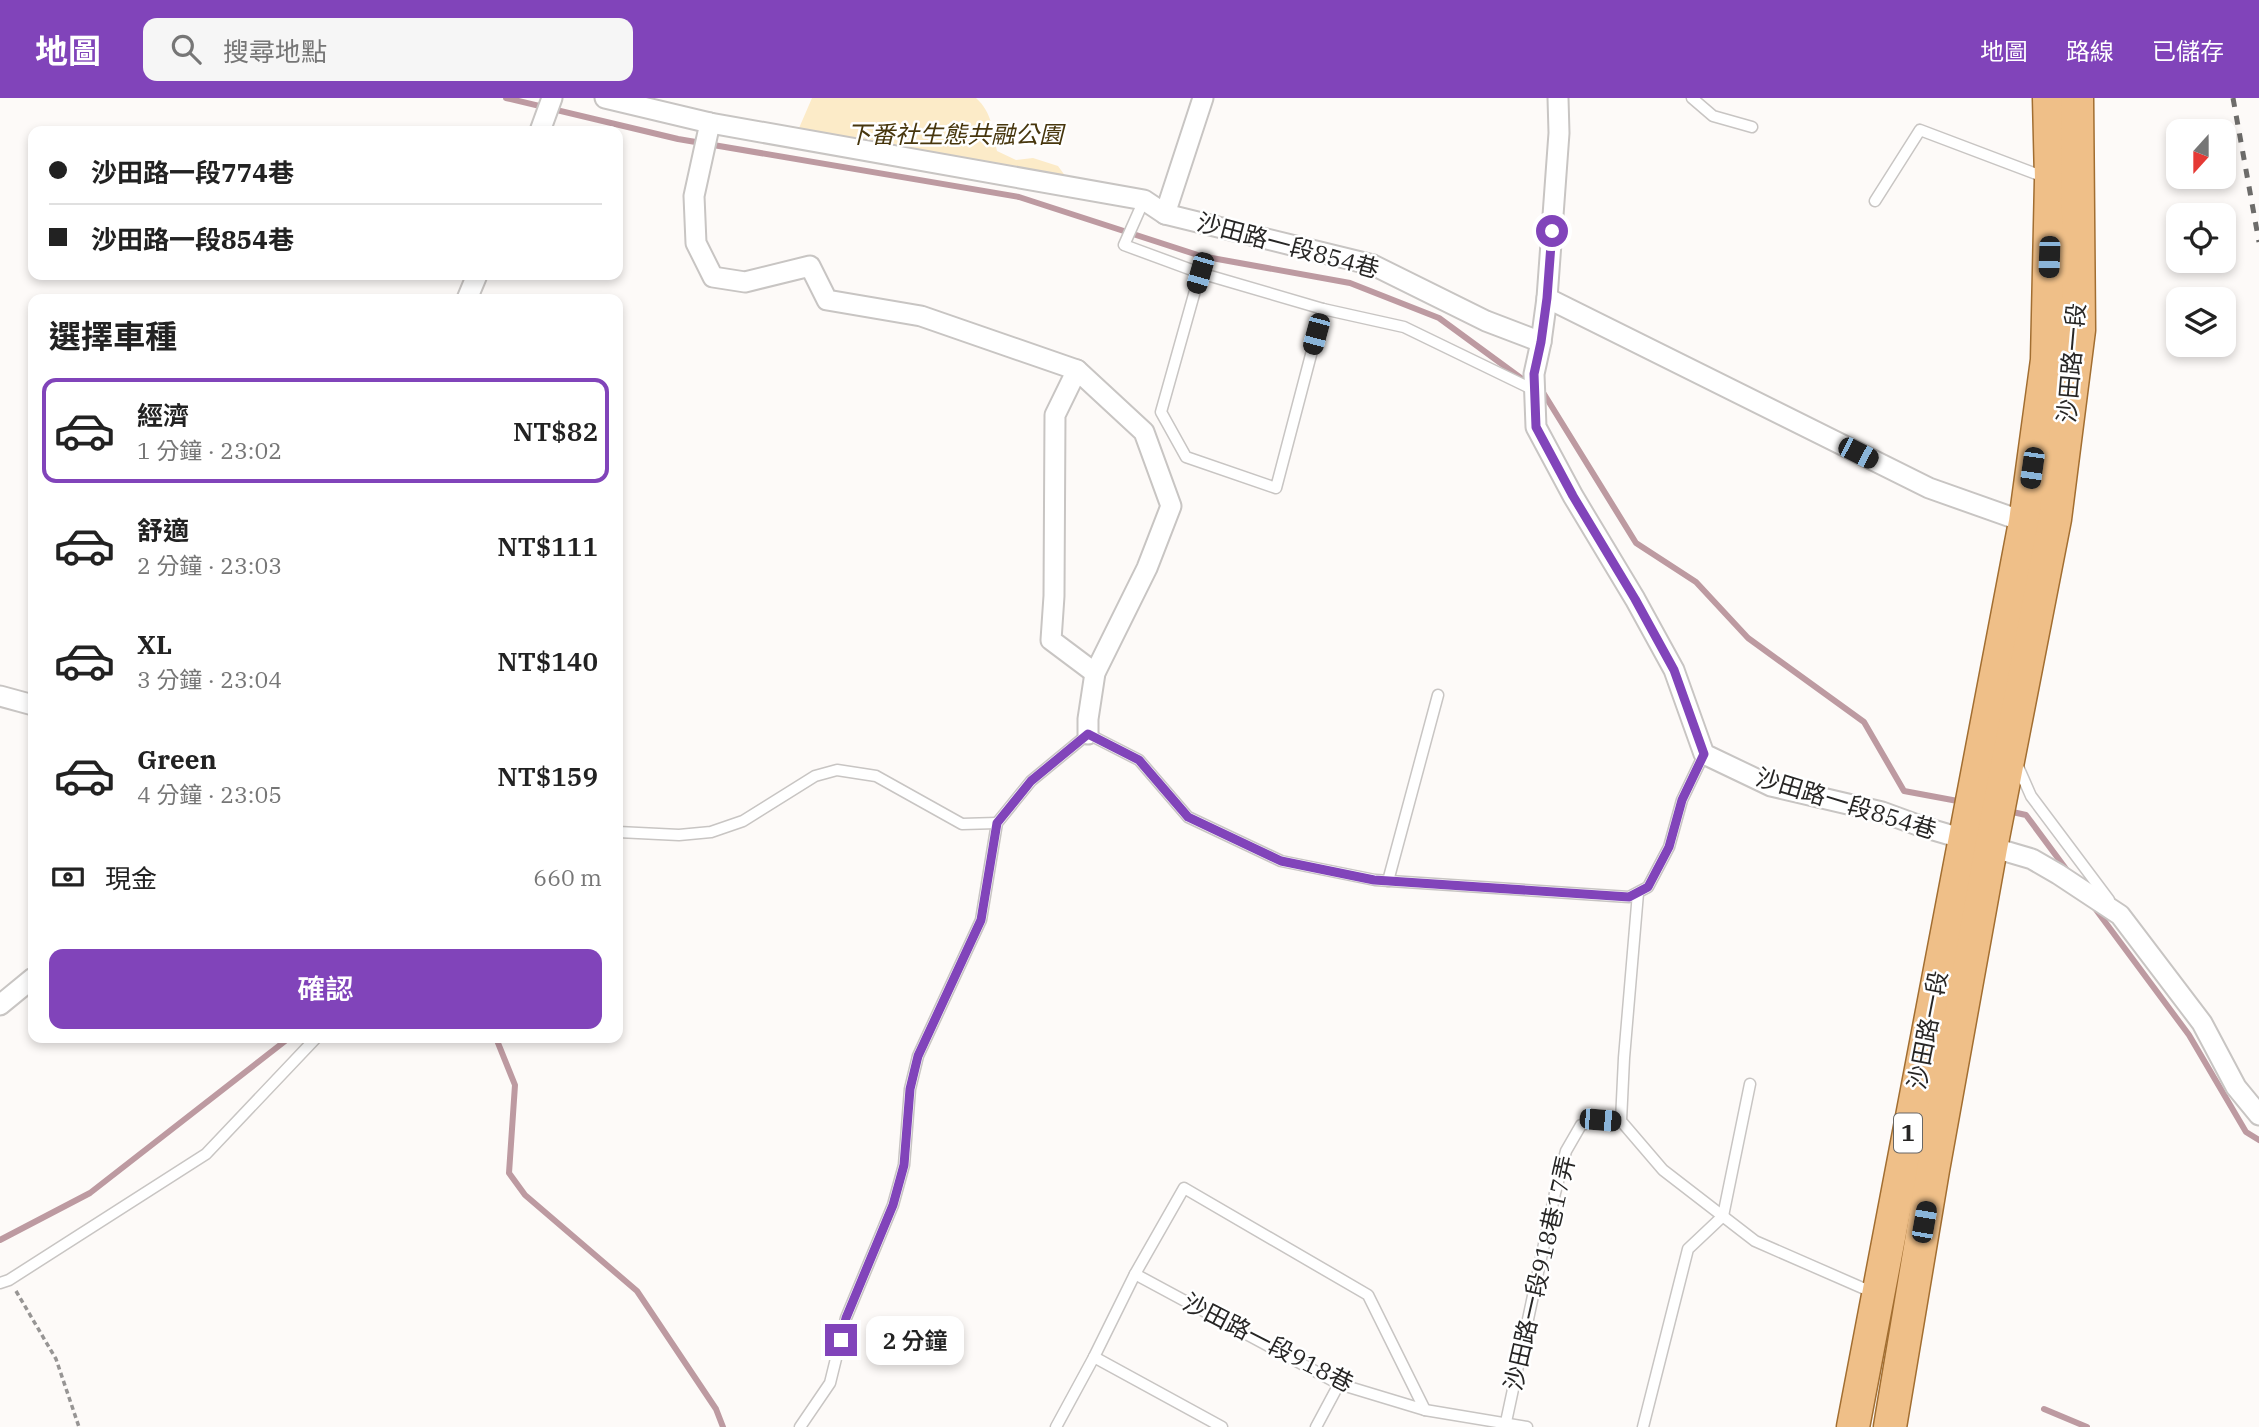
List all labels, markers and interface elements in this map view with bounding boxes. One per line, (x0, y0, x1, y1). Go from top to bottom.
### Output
search box (143, 18, 633, 81)
text: 地圖 (35, 29, 101, 72)
icon: search (167, 30, 205, 68)
text: 搜尋地點 (223, 34, 327, 68)
text: 地圖 (1980, 35, 2028, 67)
text: 路線 (2066, 35, 2114, 67)
text: 已儲存 (2152, 35, 2224, 67)
park label: 下番社生態共融公園 (847, 118, 1066, 150)
north arrow (2166, 119, 2236, 189)
map controls (2166, 119, 2236, 357)
text: 沙田路一段774巷 (91, 155, 294, 189)
button: locate (2166, 203, 2236, 273)
street label: 沙田路一段854巷 (1194, 205, 1383, 285)
route start (1536, 215, 1568, 247)
text: 沙田路一段854巷 (91, 222, 294, 256)
car (2038, 236, 2061, 278)
car (1185, 250, 1216, 296)
button: layers (2166, 287, 2236, 357)
street label: 沙田路一段 (2050, 302, 2092, 424)
car (1301, 311, 1332, 357)
text: 選擇車種 (49, 315, 177, 357)
text: 經濟 (137, 398, 189, 432)
icon: car (53, 399, 116, 462)
text: NT$82 (513, 414, 598, 448)
car (1835, 434, 1882, 472)
text: 1 分鐘 · 23:02 (137, 435, 282, 465)
car (2019, 446, 2046, 490)
text: 舒適 (137, 513, 189, 547)
icon: car (53, 514, 116, 577)
text: NT$111 (497, 529, 598, 563)
text: 2 分鐘 · 23:03 (137, 550, 282, 580)
text: XL (137, 627, 172, 661)
icon: car (53, 629, 116, 692)
text: NT$140 (497, 644, 598, 678)
text: 3 分鐘 · 23:04 (137, 664, 282, 694)
text: Green (137, 742, 217, 776)
icon: car (53, 744, 116, 807)
text: NT$159 (497, 759, 598, 793)
street label: 沙田路一段854巷 (1752, 760, 1940, 846)
text: 4 分鐘 · 23:05 (137, 779, 282, 809)
icon: cash (49, 858, 87, 896)
text: 現金 (105, 861, 157, 895)
text: 660 m (533, 862, 602, 892)
button: 確認 (49, 949, 602, 1029)
street label: 沙田路一段 (1900, 968, 1954, 1092)
car (1579, 1108, 1622, 1132)
road number: 1 (1894, 1114, 1922, 1152)
street label: 沙田路一段918巷17弄 (1496, 1152, 1582, 1393)
car (1911, 1199, 1938, 1245)
street label: 沙田路一段918巷 (1178, 1285, 1359, 1399)
callout: 2 分鐘 (866, 1316, 964, 1364)
route end (825, 1324, 857, 1356)
text: 2 分鐘 (882, 1325, 948, 1355)

